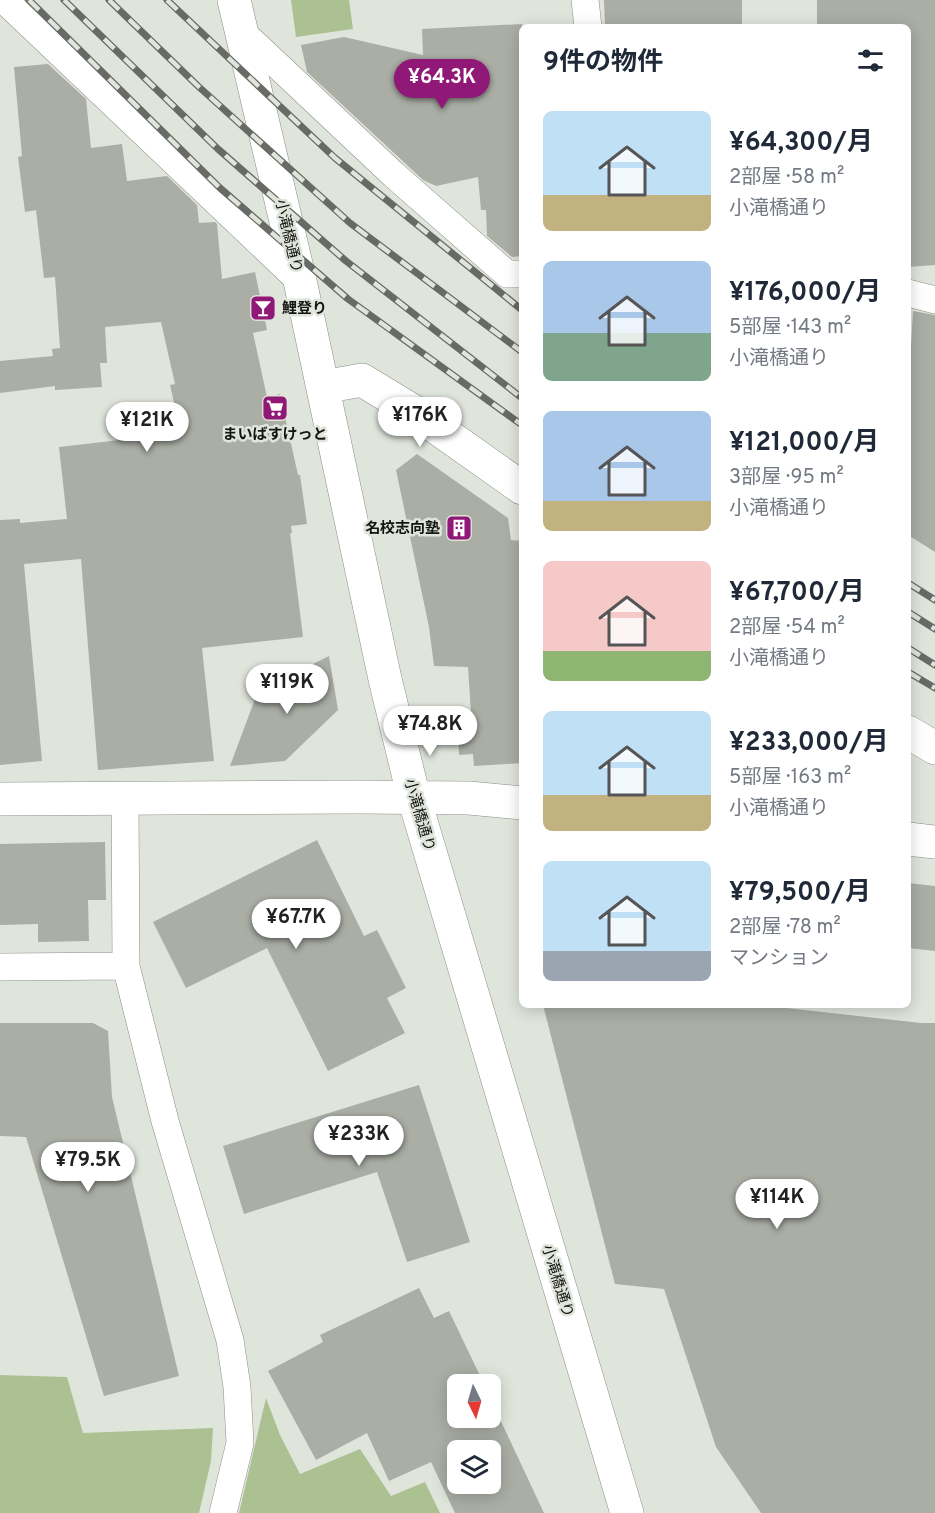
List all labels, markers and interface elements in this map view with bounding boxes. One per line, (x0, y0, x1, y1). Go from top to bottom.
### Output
icon: filters (854, 44, 887, 77)
text: 9件の物件 (543, 47, 663, 80)
pin: ¥64.3K (393, 59, 491, 110)
text: ¥64.3K (408, 65, 476, 91)
text: ¥64,300/月 (729, 127, 873, 160)
icon: home (591, 135, 663, 207)
text: 2部屋 · 58 m² (729, 165, 844, 191)
text: 小滝橋通り (729, 196, 829, 222)
street label: 小滝橋通り (270, 198, 305, 275)
text: ¥176,000/月 (729, 277, 881, 310)
icon: home (591, 285, 663, 357)
bar icon: 鯉登り (248, 293, 278, 323)
place label: 鯉登り (282, 300, 327, 319)
text: 5部屋 · 143 m² (729, 315, 851, 341)
text: 小滝橋通り (729, 346, 829, 372)
supermarket icon: まいばすけっと (260, 393, 290, 423)
pin: ¥176K (378, 397, 462, 448)
pin: ¥121K (105, 402, 189, 453)
text: ¥176K (392, 403, 448, 429)
text: ¥121K (120, 408, 174, 434)
place label: まいばすけっと (222, 426, 328, 445)
text: ¥121,000/月 (729, 427, 879, 460)
icon: home (591, 435, 663, 507)
text: 3部屋 · 95 m² (729, 465, 844, 491)
text: 小滝橋通り (729, 496, 829, 522)
building icon: 名校志向塾 (444, 513, 474, 543)
place label: 名校志向塾 (365, 520, 440, 539)
text: ¥67,700/月 (729, 577, 865, 610)
icon: home (591, 585, 663, 657)
text: 2部屋 · 54 m² (729, 615, 845, 641)
text: 小滝橋通り (729, 646, 829, 672)
pin: ¥119K (245, 664, 329, 715)
text: ¥119K (260, 670, 314, 696)
pin: ¥74.8K (381, 706, 479, 757)
text: ¥74.8K (397, 712, 463, 738)
text: ¥233,000/月 (729, 727, 889, 760)
icon: home (591, 735, 663, 807)
text: 5部屋 · 163 m² (729, 765, 851, 791)
street label: 小滝橋通り (399, 777, 438, 854)
text: 小滝橋通り (729, 796, 829, 822)
text: ¥79,500/月 (729, 877, 871, 910)
icon: home (591, 885, 663, 957)
pin: ¥67.7K (247, 899, 345, 950)
text: ¥67.7K (266, 905, 326, 931)
text: 2部屋 · 78 m² (729, 915, 841, 941)
text: マンション (729, 946, 829, 972)
pin: ¥233K (317, 1116, 401, 1167)
text: ¥233K (328, 1122, 390, 1148)
pin: ¥79.5K (39, 1142, 137, 1193)
text: ¥79.5K (55, 1148, 121, 1174)
pin: ¥114K (735, 1179, 819, 1230)
text: ¥114K (749, 1185, 805, 1211)
street label: 小滝橋通り (537, 1243, 577, 1320)
north arrow (447, 1374, 501, 1428)
map controls (447, 1374, 501, 1494)
button: layers (447, 1440, 501, 1494)

